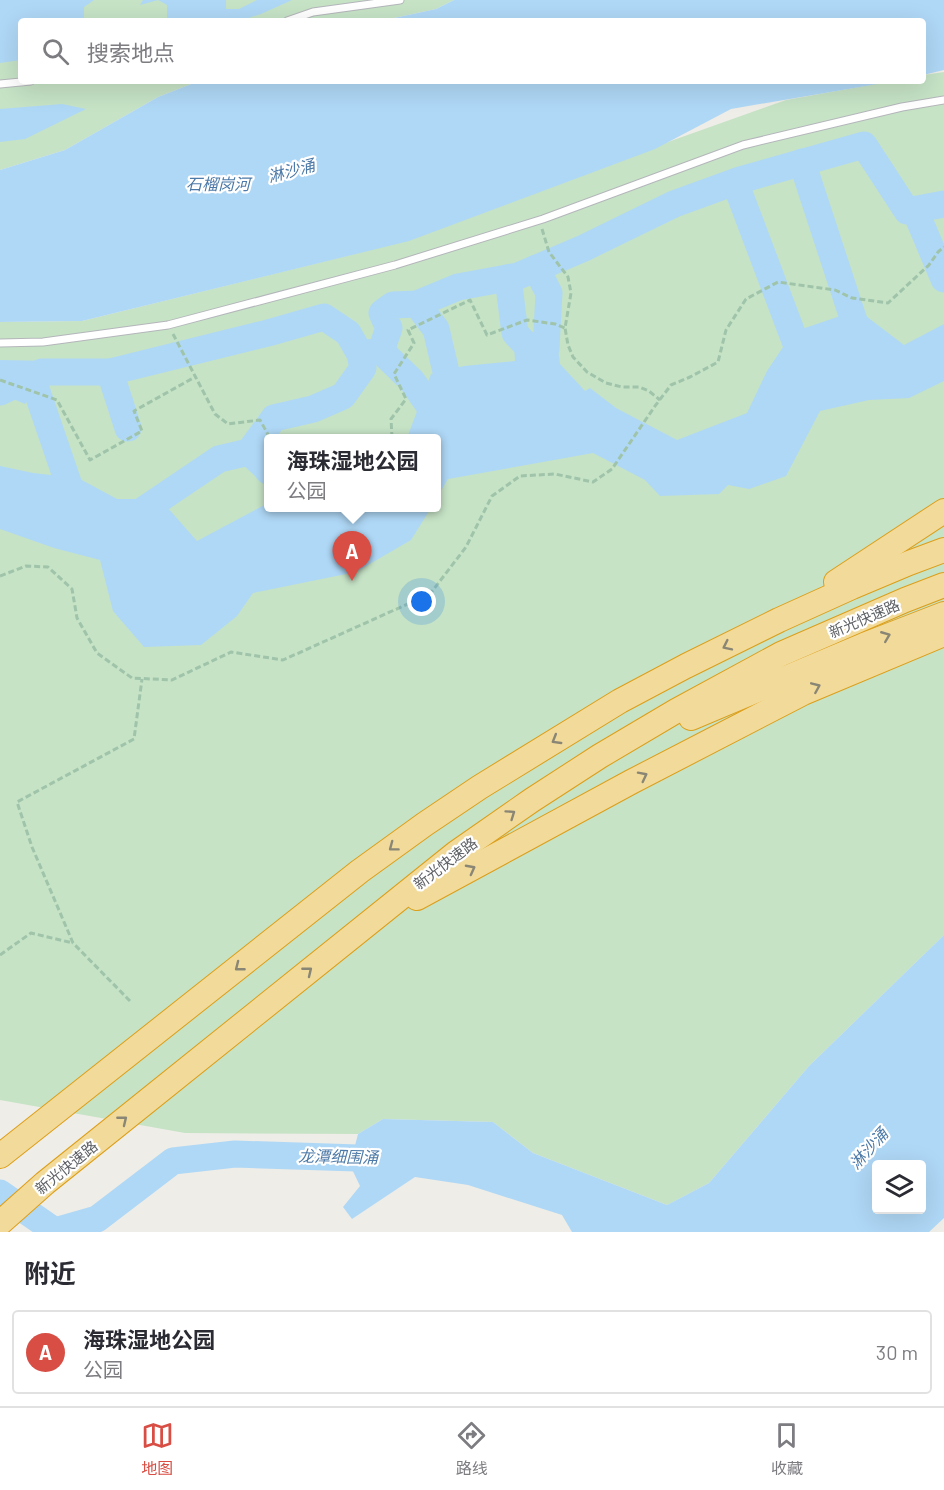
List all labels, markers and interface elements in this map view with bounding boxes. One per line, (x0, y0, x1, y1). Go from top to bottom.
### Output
search box (18, 18, 926, 84)
icon: search (39, 35, 72, 68)
text: 搜索地点 (87, 39, 175, 65)
water label: 淋沙涌 (265, 154, 319, 185)
water label: 石榴岗河 (186, 174, 253, 193)
popup (264, 434, 441, 512)
text: 海珠湿地公园 (286, 447, 419, 473)
text: 公园 (286, 478, 326, 502)
pin: A (332, 532, 372, 581)
your location (407, 587, 436, 616)
street label: 新光快速路 (826, 595, 902, 641)
one-way arrow (880, 631, 891, 643)
one-way arrow (722, 639, 733, 651)
one-way arrow (810, 682, 821, 694)
one-way arrow (552, 733, 562, 745)
one-way arrow (637, 772, 647, 783)
one-way arrow (504, 810, 515, 821)
street label: 新光快速路 (410, 833, 480, 893)
one-way arrow (389, 840, 400, 851)
one-way arrow (465, 865, 476, 876)
one-way arrow (235, 959, 246, 970)
one-way arrow (301, 968, 312, 979)
one-way arrow (116, 1117, 127, 1128)
water label: 淋沙涌 (845, 1122, 892, 1172)
street label: 新光快速路 (31, 1136, 101, 1198)
water label: 龙潭细围涌 (298, 1146, 380, 1166)
map controls (872, 1160, 926, 1214)
button: layers (872, 1160, 926, 1214)
text: 附近 (24, 1257, 76, 1288)
text: 海珠湿地公园 (83, 1326, 215, 1352)
text: A (39, 1340, 52, 1364)
text: 30 m (876, 1340, 918, 1364)
text: 公园 (83, 1357, 123, 1381)
tab: 地图 (141, 1419, 174, 1479)
tab: 路线 (455, 1419, 488, 1479)
tab: 收藏 (770, 1419, 803, 1479)

